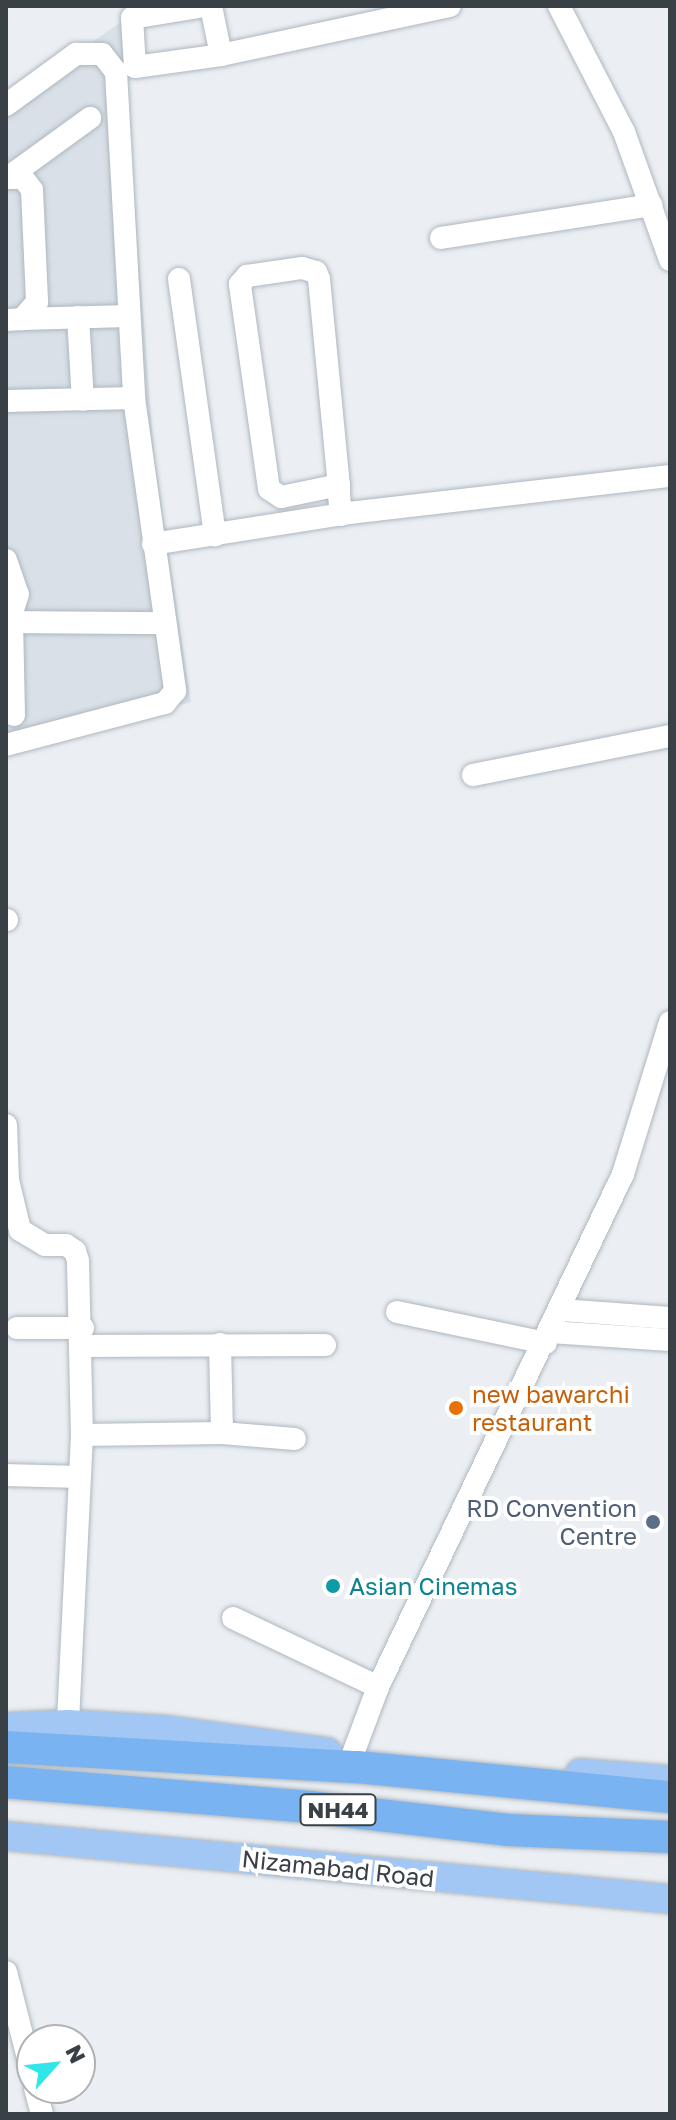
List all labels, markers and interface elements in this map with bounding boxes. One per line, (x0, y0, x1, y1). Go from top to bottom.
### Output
place label: new bawarchi restaurant (472, 1380, 630, 1436)
marker: new bawarchi restaurant (447, 1399, 465, 1417)
place label: RD Convention Centre (466, 1494, 637, 1550)
marker: RD Convention Centre (644, 1513, 662, 1531)
place label: Asian Cinemas (349, 1572, 517, 1600)
marker: Asian Cinemas (324, 1577, 342, 1595)
road number: NH44 (298, 1792, 378, 1828)
street label: Nizamabad Road (240, 1844, 436, 1892)
north arrow (16, 2024, 96, 2104)
text: N (60, 2040, 92, 2067)

